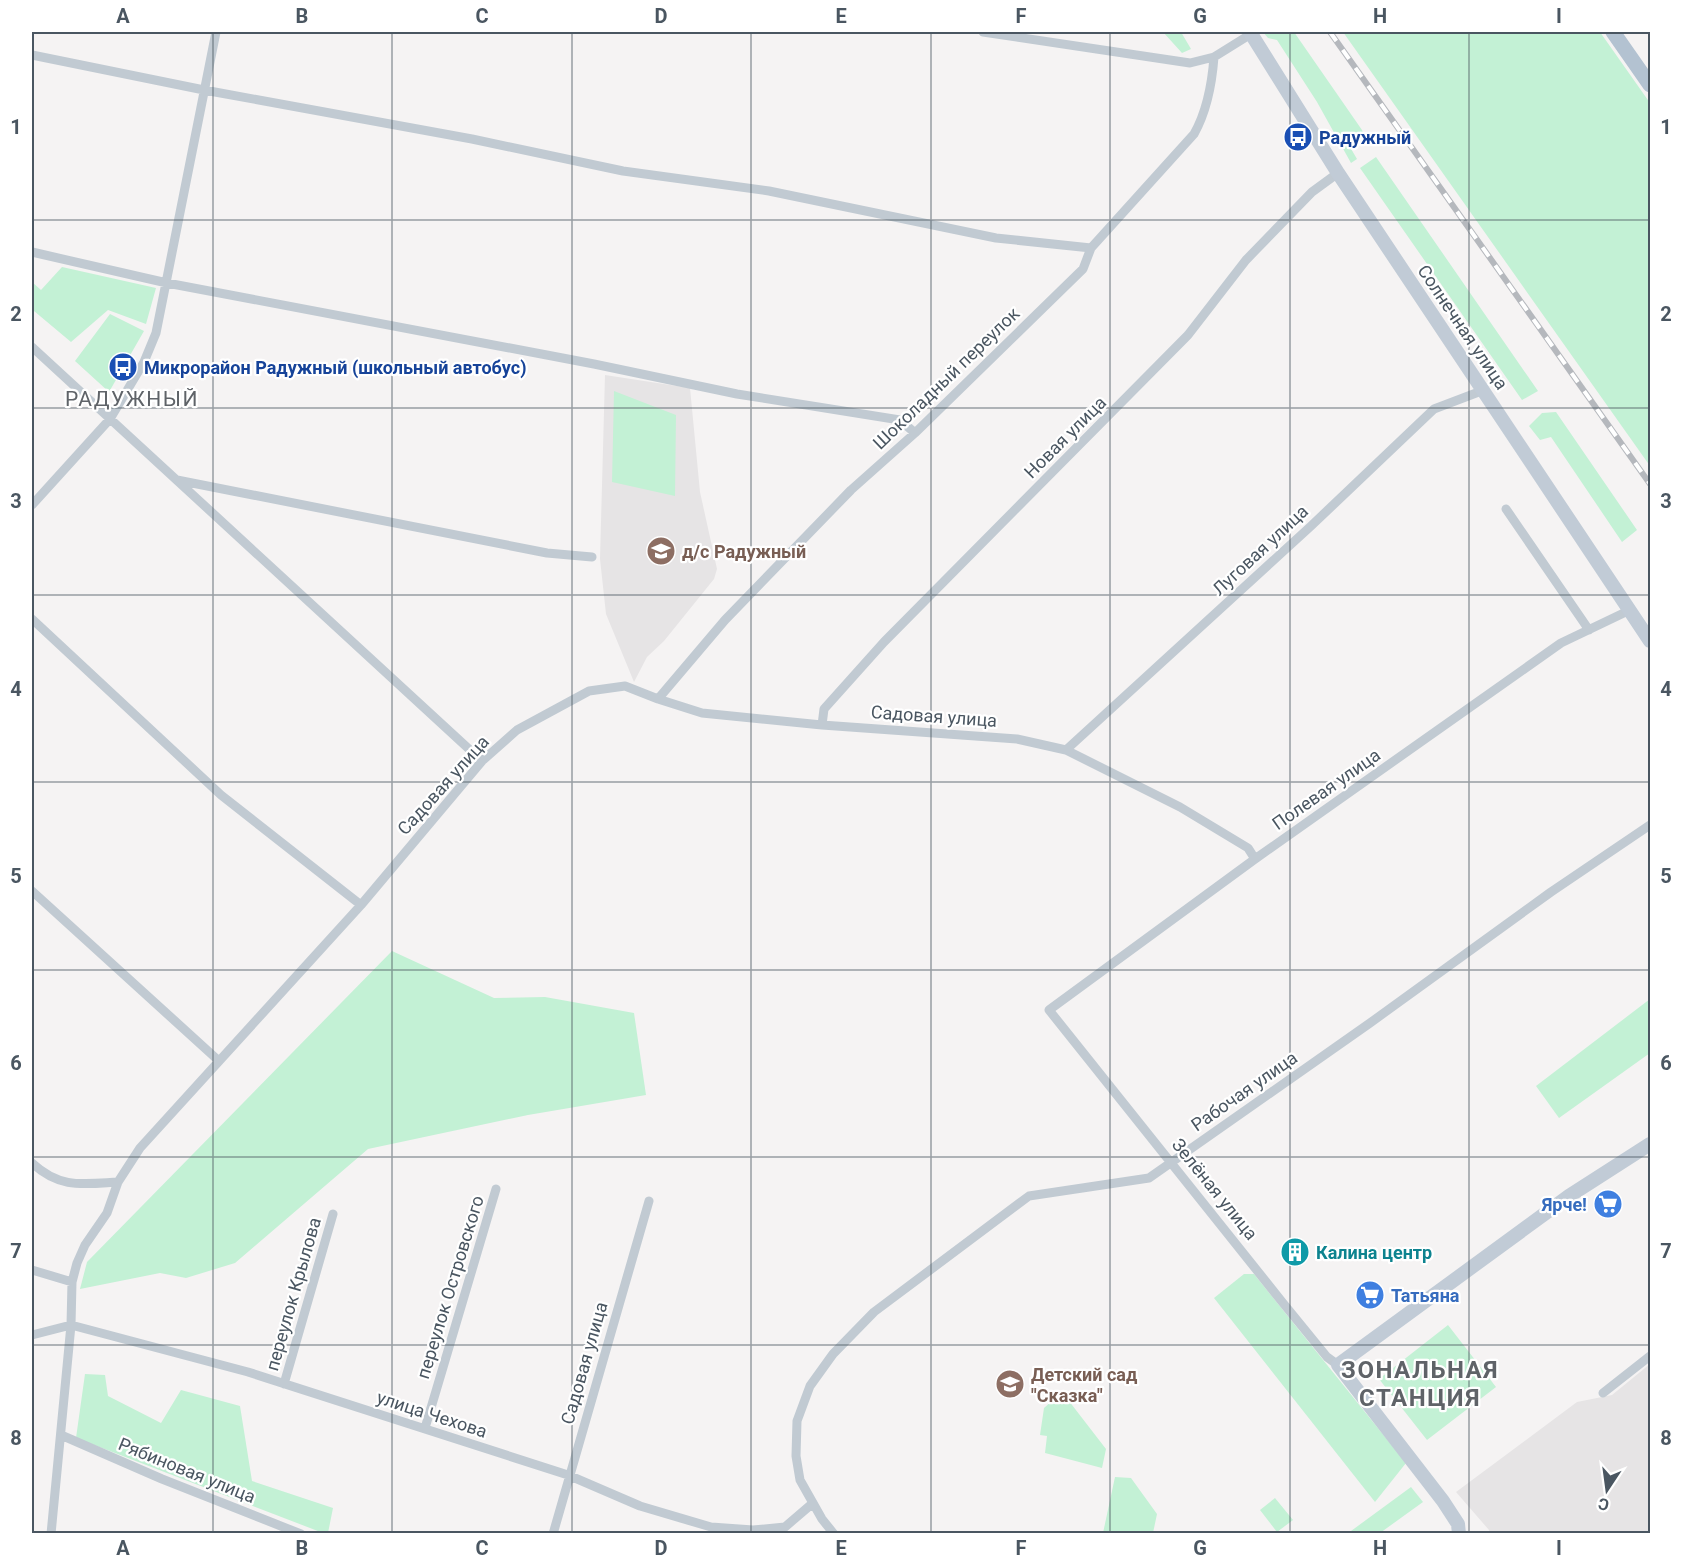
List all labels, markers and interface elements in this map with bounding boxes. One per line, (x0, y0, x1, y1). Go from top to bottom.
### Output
text: A (116, 4, 130, 28)
text: B (296, 4, 308, 28)
text: C (475, 4, 489, 28)
text: D (655, 4, 668, 28)
text: E (835, 4, 847, 28)
text: F (1016, 4, 1027, 28)
text: G (1193, 4, 1207, 28)
text: H (1373, 4, 1387, 28)
text: I (1556, 4, 1562, 28)
text: 1 (10, 115, 22, 139)
text: 1 (1660, 115, 1672, 139)
bus stop icon: Радужный (1282, 121, 1314, 153)
place label: Радужный (1319, 127, 1411, 148)
street label: Солнечная улица (1414, 261, 1512, 393)
text: 2 (10, 302, 22, 326)
street label: Шоколадный переулок (869, 302, 1024, 453)
text: 2 (1660, 302, 1672, 326)
bus stop icon: Микрорайон Радужный (школьный автобус) (107, 351, 139, 383)
place label: Микрорайон Радужный (школьный автобус) (144, 357, 527, 379)
district label: РАДУЖНЫЙ (65, 387, 199, 411)
street label: Новая улица (1020, 392, 1110, 482)
text: 3 (10, 489, 22, 513)
text: 3 (1660, 489, 1672, 513)
street label: Луговая улица (1208, 500, 1312, 600)
school or university icon: д/с Радужный (645, 535, 677, 567)
place label: д/с Радужный (682, 541, 806, 562)
text: 4 (10, 677, 22, 701)
text: 4 (1660, 677, 1672, 701)
street label: Садовая улица (870, 701, 998, 731)
street label: Садовая улица (393, 731, 493, 839)
street label: Полевая улица (1268, 744, 1384, 834)
text: 5 (10, 864, 22, 888)
text: 5 (1660, 864, 1672, 888)
street label: Рабочая улица (1187, 1047, 1301, 1135)
text: 6 (10, 1051, 22, 1075)
text: 6 (1660, 1051, 1672, 1075)
street label: Зелёная улица (1168, 1134, 1262, 1244)
supermarket icon: Ярче! (1592, 1188, 1624, 1220)
street label: переулок Островского (412, 1193, 488, 1381)
place label: Ярче! (1541, 1194, 1587, 1215)
street label: переулок Крылова (261, 1215, 325, 1373)
building icon: Калина центр (1279, 1236, 1311, 1268)
text: 7 (10, 1239, 22, 1263)
text: 7 (1660, 1239, 1672, 1263)
place label: Калина центр (1316, 1242, 1432, 1263)
supermarket icon: Татьяна (1354, 1279, 1386, 1311)
place label: Татьяна (1391, 1285, 1460, 1306)
street label: Садовая улица (556, 1299, 612, 1427)
district label: ЗОНАЛЬНАЯ СТАНЦИЯ (1341, 1356, 1499, 1412)
place label: Детский сад "Сказка" (1031, 1364, 1138, 1406)
school or university icon: Детский сад "Сказка" (994, 1368, 1026, 1400)
street label: улица Чехова (374, 1386, 490, 1442)
text: 8 (10, 1426, 22, 1450)
text: 8 (1660, 1426, 1672, 1450)
street label: Рябиновая улица (115, 1433, 259, 1507)
north arrow (1577, 1460, 1637, 1520)
text: С (1597, 1494, 1611, 1515)
text: A (116, 1536, 130, 1560)
text: B (296, 1536, 308, 1560)
text: C (475, 1536, 489, 1560)
text: D (655, 1536, 668, 1560)
text: E (835, 1536, 847, 1560)
text: F (1016, 1536, 1027, 1560)
text: G (1193, 1536, 1207, 1560)
text: H (1373, 1536, 1387, 1560)
text: I (1556, 1536, 1562, 1560)

